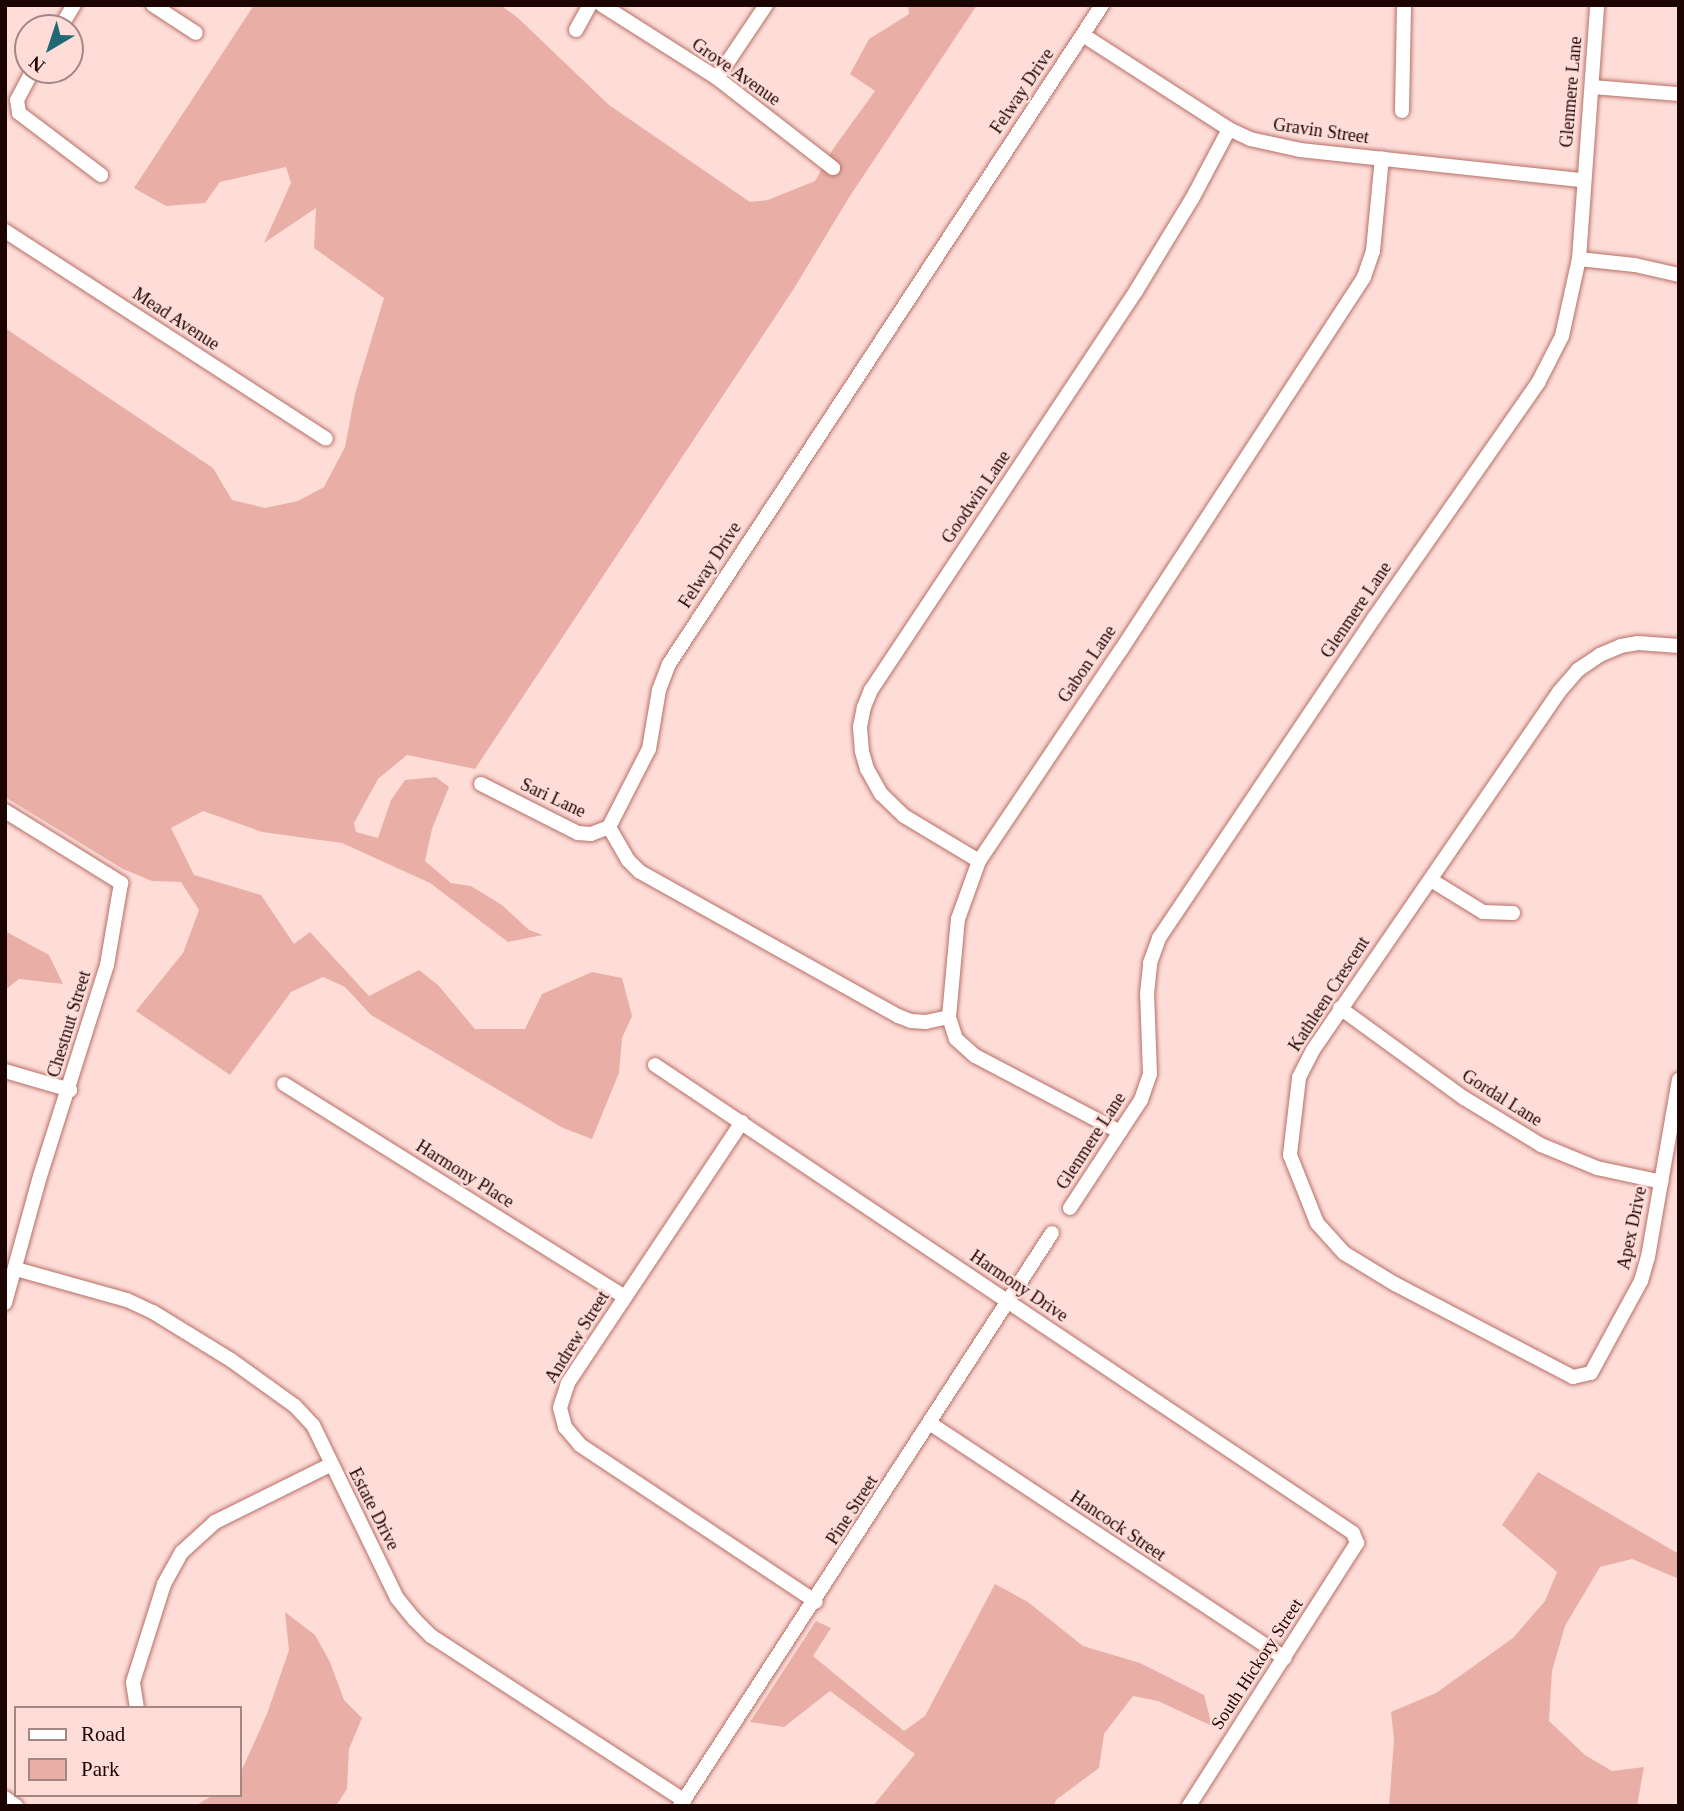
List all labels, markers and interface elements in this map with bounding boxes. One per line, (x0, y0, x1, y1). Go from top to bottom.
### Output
north arrow (14, 14, 84, 84)
street label: Grove Avenue (687, 33, 785, 111)
street label: Glenmere Lane (1555, 36, 1587, 148)
street label: Felway Drive (986, 44, 1058, 138)
text: N (25, 52, 49, 77)
street label: Gravin Street (1272, 114, 1370, 148)
street label: Mead Avenue (128, 283, 224, 355)
street label: Goodwin Lane (937, 446, 1015, 548)
street label: Felway Drive (674, 518, 746, 612)
street label: Glenmere Lane (1316, 558, 1396, 662)
street label: Gabon Lane (1053, 621, 1121, 707)
street label: Sari Lane (517, 774, 589, 822)
street label: Kathleen Crescent (1284, 933, 1374, 1055)
street label: Chestnut Street (43, 968, 95, 1080)
street label: Gordal Lane (1458, 1065, 1546, 1131)
street label: Glenmere Lane (1052, 1088, 1130, 1194)
street label: Harmony Place (412, 1135, 518, 1213)
street label: Apex Drive (1613, 1184, 1651, 1272)
street label: Harmony Drive (966, 1245, 1072, 1327)
street label: Andrew Street (540, 1287, 614, 1387)
street label: Estate Drive (344, 1464, 404, 1554)
street label: Pine Street (822, 1471, 882, 1549)
street label: Hancock Street (1066, 1486, 1170, 1566)
street label: South Hickory Street (1207, 1594, 1307, 1734)
legend (14, 1706, 242, 1797)
text: Road (81, 1722, 125, 1746)
text: Park (81, 1757, 120, 1781)

